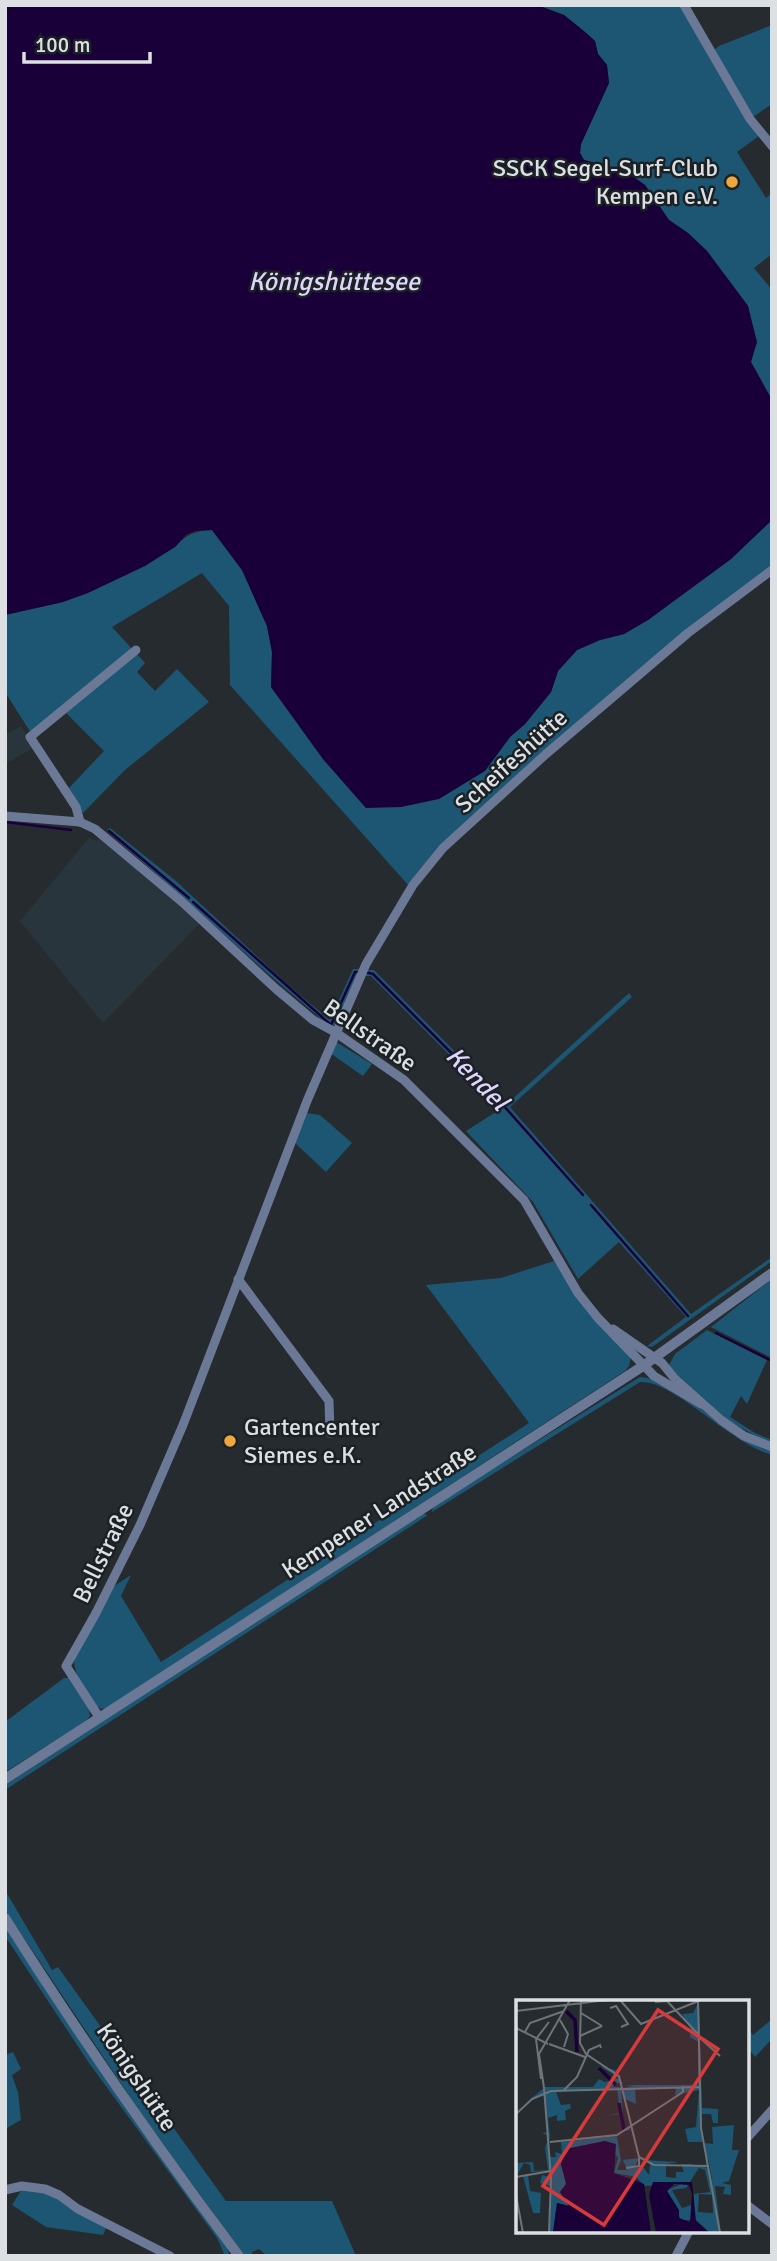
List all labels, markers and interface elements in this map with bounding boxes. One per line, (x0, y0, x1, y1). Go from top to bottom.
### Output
scale bar (24, 21, 150, 65)
text: 100 m (35, 32, 90, 58)
place label: SSCK Segel-Surf-Club Kempen e.V. (493, 153, 718, 211)
marker: SSCK Segel-Surf-Club Kempen e.V. (724, 174, 740, 190)
water label: Königshüttesee (248, 266, 422, 298)
street label: Scheifeshütte (448, 703, 574, 819)
street label: Bellstraße (318, 992, 422, 1078)
water label: Kendel (439, 1040, 517, 1119)
place label: Gartencenter Siemes e.K. (244, 1412, 380, 1470)
marker: Gartencenter Siemes e.K. (222, 1433, 238, 1449)
street label: Kempener Landstraße (276, 1437, 482, 1585)
street label: Bellstraße (66, 1498, 140, 1608)
inset map (516, 2000, 749, 2233)
street label: Königshütte (90, 2017, 184, 2137)

